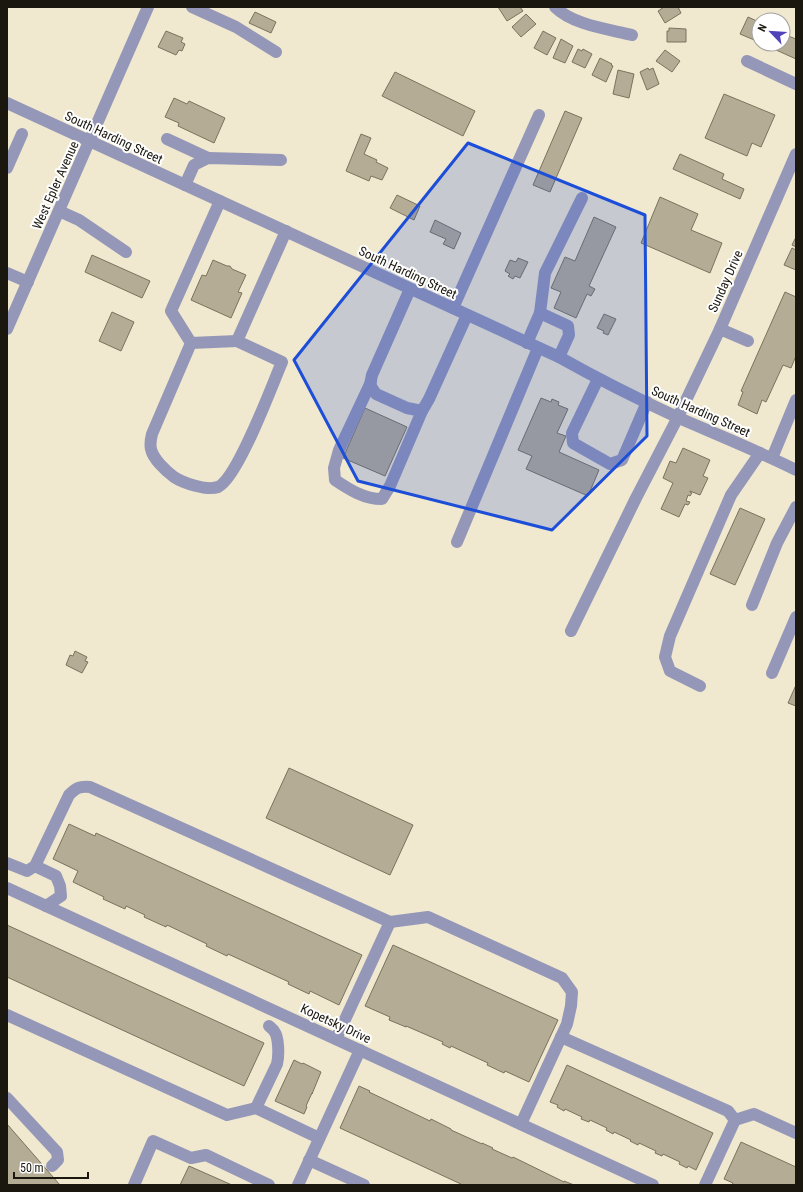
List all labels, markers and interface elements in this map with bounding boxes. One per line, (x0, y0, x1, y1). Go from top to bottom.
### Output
north arrow (751, 12, 791, 52)
text: N (755, 22, 770, 34)
street label: South Harding Street (62, 108, 165, 167)
street label: West Epler Avenue (29, 139, 82, 232)
street label: South Harding Street (356, 243, 459, 302)
street label: Sunday Drive (705, 248, 746, 315)
street label: South Harding Street (649, 383, 753, 440)
street label: Kopetsky Drive (298, 1001, 373, 1046)
scale bar (14, 1154, 88, 1180)
text: 50 m (20, 1161, 44, 1175)

